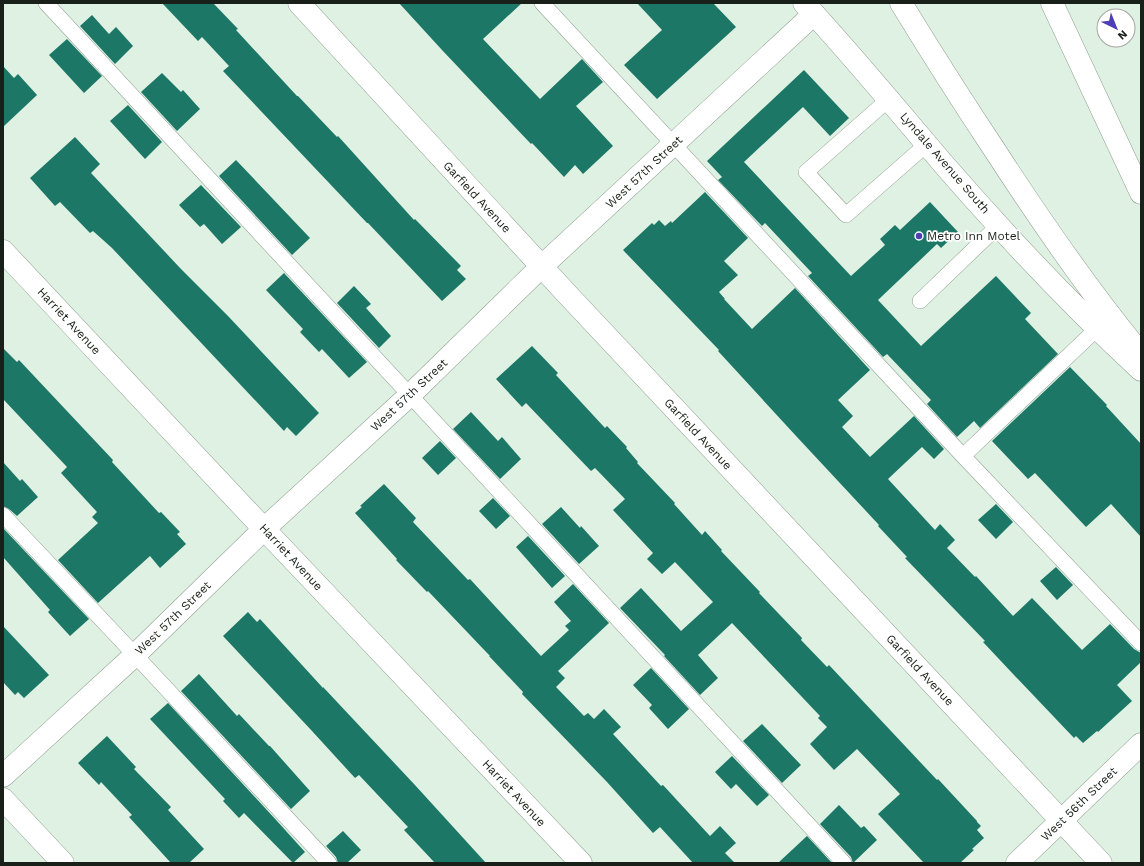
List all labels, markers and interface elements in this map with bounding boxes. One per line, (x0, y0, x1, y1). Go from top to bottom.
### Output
north arrow (1096, 8, 1136, 48)
text: N (1115, 27, 1130, 42)
street label: Lyndale Avenue South (897, 110, 993, 216)
street label: West 57th Street (603, 133, 685, 211)
street label: Garfield Avenue (440, 158, 514, 236)
place label: Metro Inn Motel (927, 229, 1021, 243)
marker: Metro Inn Motel (914, 231, 924, 241)
street label: Harriet Avenue (34, 285, 104, 357)
street label: West 57th Street (368, 356, 450, 434)
street label: Garfield Avenue (661, 395, 735, 473)
street label: Harriet Avenue (256, 521, 326, 593)
street label: West 57th Street (132, 578, 214, 658)
street label: Garfield Avenue (883, 631, 957, 709)
street label: Harriet Avenue (479, 757, 549, 829)
street label: West 56th Street (1038, 764, 1120, 844)

